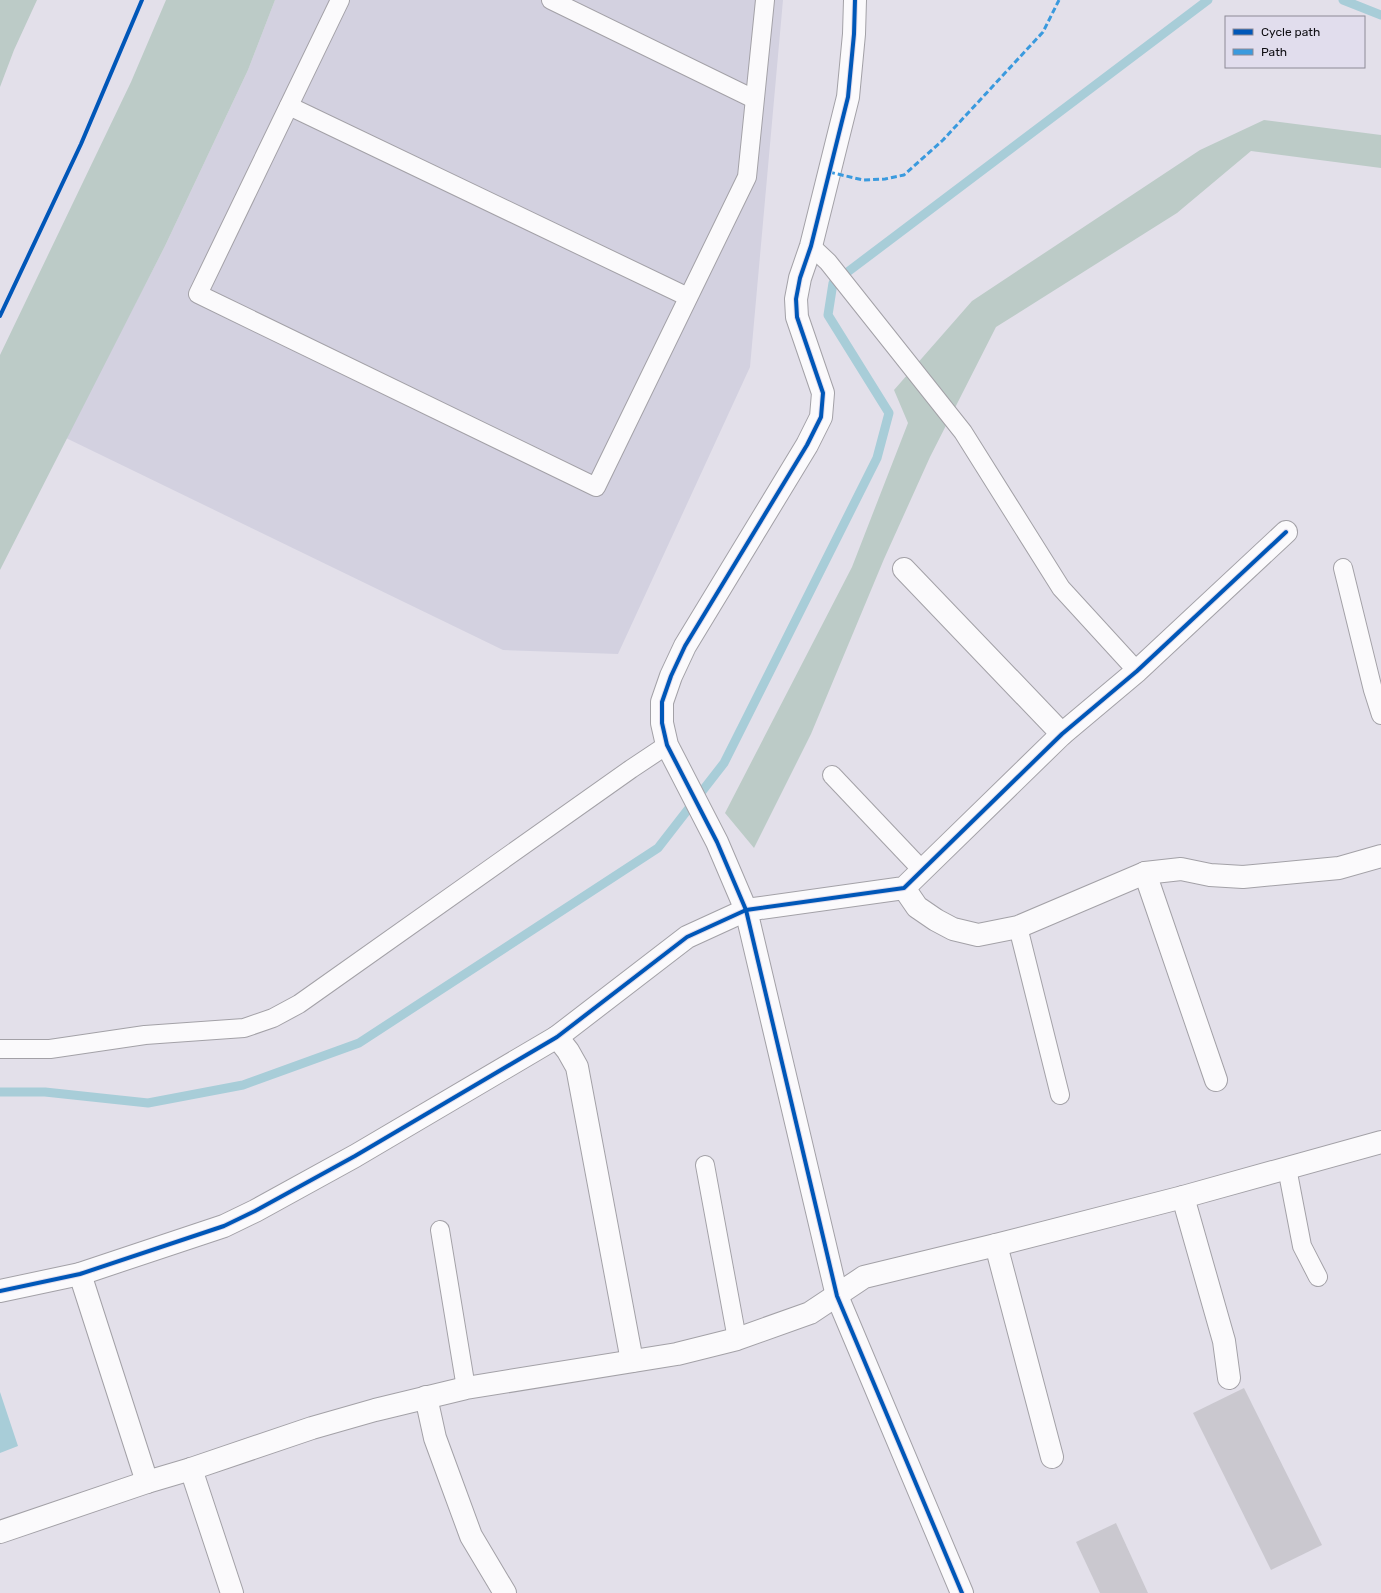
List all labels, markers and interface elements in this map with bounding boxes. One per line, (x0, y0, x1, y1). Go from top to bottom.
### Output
legend (1225, 16, 1365, 68)
text: Cycle path (1261, 25, 1320, 39)
text: Path (1261, 45, 1287, 59)

